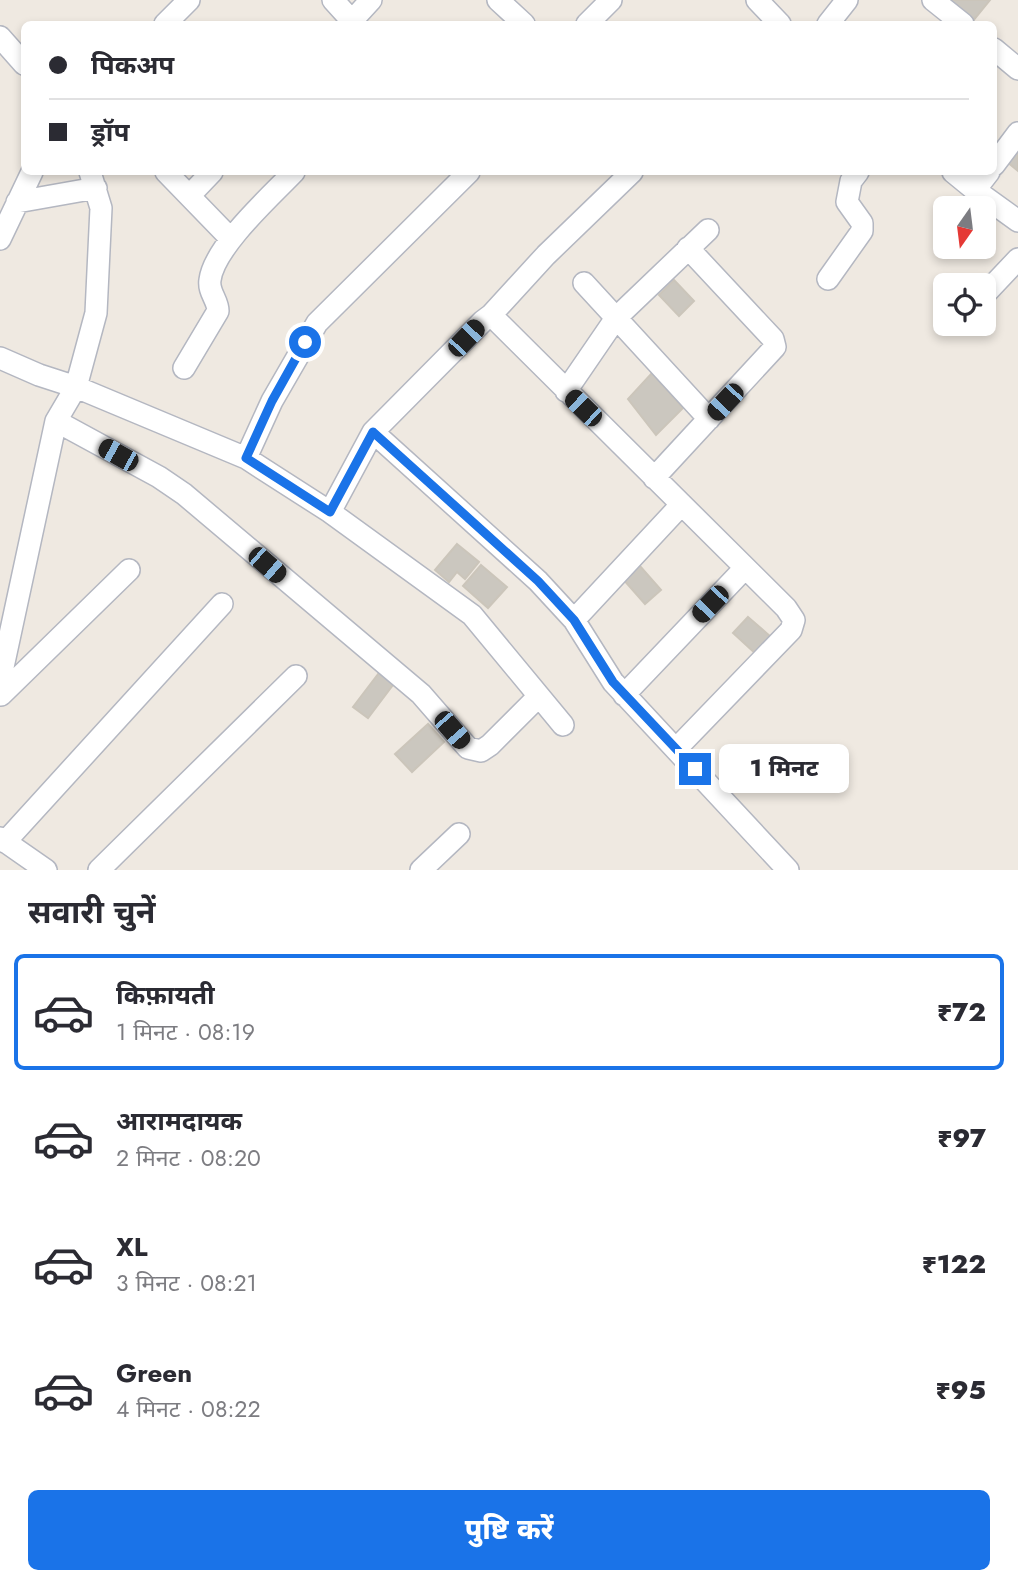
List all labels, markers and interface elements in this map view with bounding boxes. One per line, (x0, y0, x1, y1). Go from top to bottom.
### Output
text: पिकअप (91, 46, 174, 84)
text: ड्रॉप (91, 113, 129, 151)
north arrow (933, 196, 996, 259)
map controls (933, 196, 996, 336)
button: locate (933, 273, 996, 336)
car (444, 316, 489, 360)
route start (289, 326, 321, 358)
car (703, 379, 748, 425)
car (561, 386, 606, 430)
car (95, 436, 142, 474)
car (245, 543, 290, 587)
car (688, 582, 733, 626)
car (431, 707, 474, 753)
callout: 1 मिनट (720, 744, 849, 794)
text: 1 मिनट (750, 751, 818, 785)
route end (679, 753, 711, 785)
text: सवारी चुनें (28, 889, 155, 935)
text: किफ़ायती (116, 976, 215, 1014)
icon: car (32, 981, 95, 1044)
text: ₹72 (937, 993, 986, 1031)
text: 1 मिनट · 08:19 (116, 1015, 255, 1049)
text: आरामदायक (116, 1102, 242, 1140)
icon: car (32, 1107, 95, 1170)
text: ₹97 (937, 1119, 986, 1157)
text: 2 मिनट · 08:20 (116, 1141, 261, 1175)
text: XL (116, 1228, 148, 1266)
icon: car (32, 1233, 95, 1296)
text: ₹122 (922, 1245, 986, 1283)
text: 3 मिनट · 08:21 (116, 1266, 257, 1300)
text: Green (116, 1354, 192, 1392)
icon: car (32, 1359, 95, 1422)
text: ₹95 (935, 1371, 986, 1409)
text: 4 मिनट · 08:22 (116, 1392, 261, 1426)
button: पुष्टि करें (28, 1490, 990, 1570)

